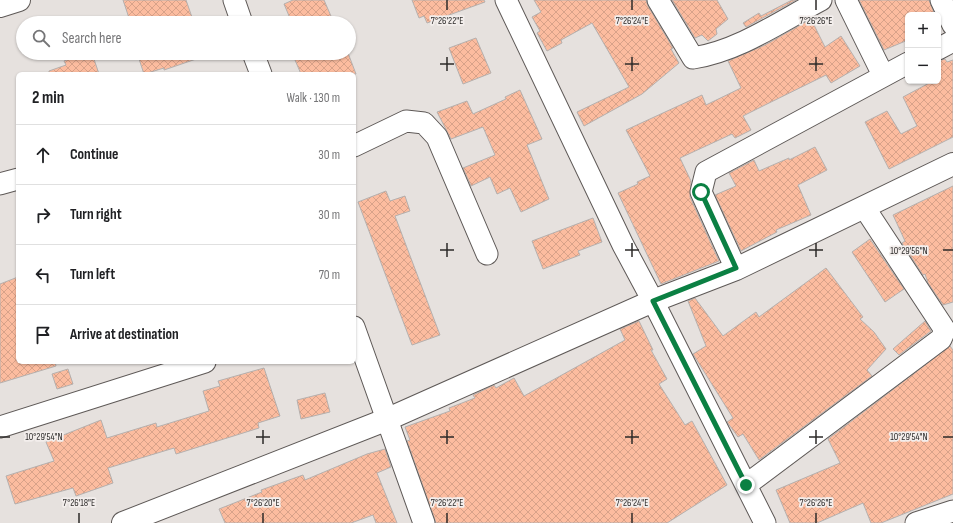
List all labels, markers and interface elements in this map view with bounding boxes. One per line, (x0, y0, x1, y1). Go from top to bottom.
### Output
map controls (905, 12, 941, 84)
button: + (905, 12, 941, 48)
text: 7°26'22"E (431, 15, 463, 27)
text: 7°26'24"E (616, 15, 648, 27)
text: 7°26'26"E (800, 15, 832, 27)
search box (16, 16, 356, 60)
icon: search (30, 27, 52, 49)
text: Search here (62, 29, 122, 48)
button: − (905, 48, 941, 84)
text: 2 min (32, 88, 64, 108)
text: Walk · 130 m (287, 90, 340, 106)
icon: ahead (32, 144, 54, 166)
text: Continue (70, 145, 119, 164)
text: 30 m (318, 147, 340, 163)
route start (692, 183, 710, 201)
icon: right (32, 204, 54, 226)
text: Turn right (70, 205, 122, 224)
text: 30 m (318, 207, 340, 223)
text: 10°29'56"N (890, 245, 928, 257)
icon: left (32, 264, 54, 286)
text: Turn left (70, 265, 115, 284)
text: 70 m (319, 267, 340, 283)
icon: arrive (32, 324, 54, 346)
text: Arrive at destination (70, 325, 179, 344)
text: 10°29'54"N (25, 431, 63, 443)
text: 10°29'54"N (890, 431, 928, 443)
route end (737, 476, 755, 494)
text: 7°26'18"E (63, 497, 95, 509)
text: 7°26'20"E (246, 497, 280, 509)
text: 7°26'22"E (431, 497, 463, 509)
text: 7°26'24"E (616, 497, 648, 509)
text: 7°26'26"E (800, 497, 832, 509)

